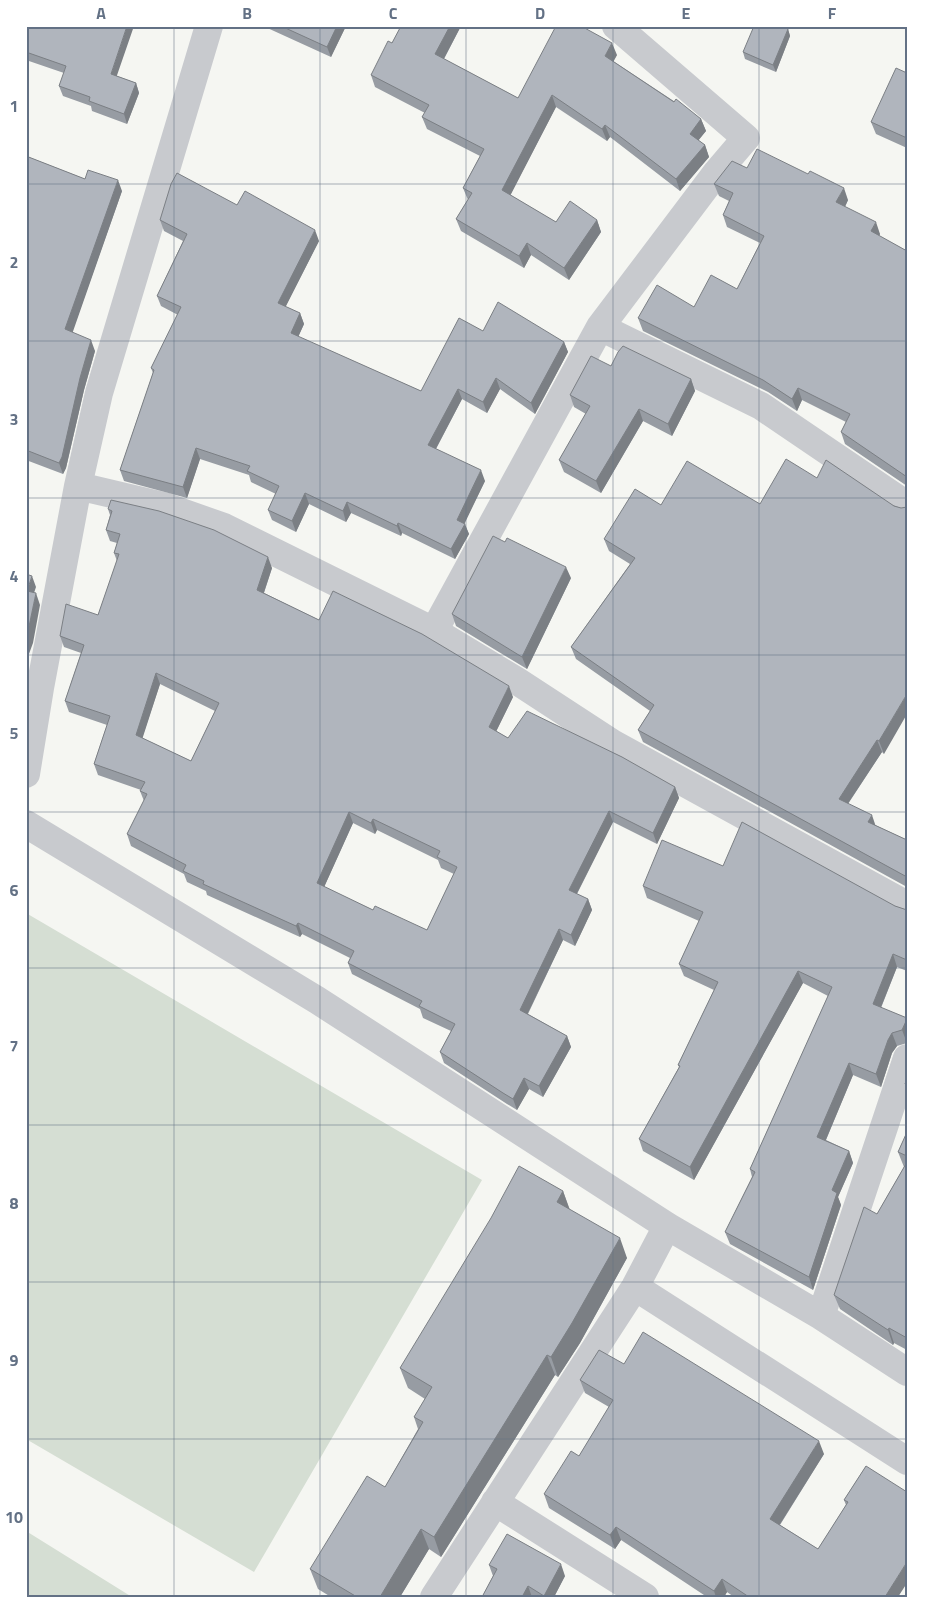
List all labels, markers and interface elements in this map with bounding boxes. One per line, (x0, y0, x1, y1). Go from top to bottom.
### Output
text: A (96, 1, 106, 25)
text: B (242, 1, 252, 25)
text: C (389, 1, 398, 25)
text: D (535, 1, 545, 25)
text: E (682, 1, 691, 25)
text: F (828, 1, 837, 25)
text: 1 (10, 94, 18, 118)
text: 2 (10, 250, 18, 274)
text: 3 (10, 407, 18, 431)
text: 4 (10, 564, 19, 588)
text: 5 (10, 721, 19, 745)
text: 6 (10, 878, 19, 902)
text: 7 (10, 1034, 18, 1058)
text: 8 (10, 1191, 19, 1215)
text: 9 (10, 1348, 19, 1372)
text: 10 (5, 1505, 23, 1529)

